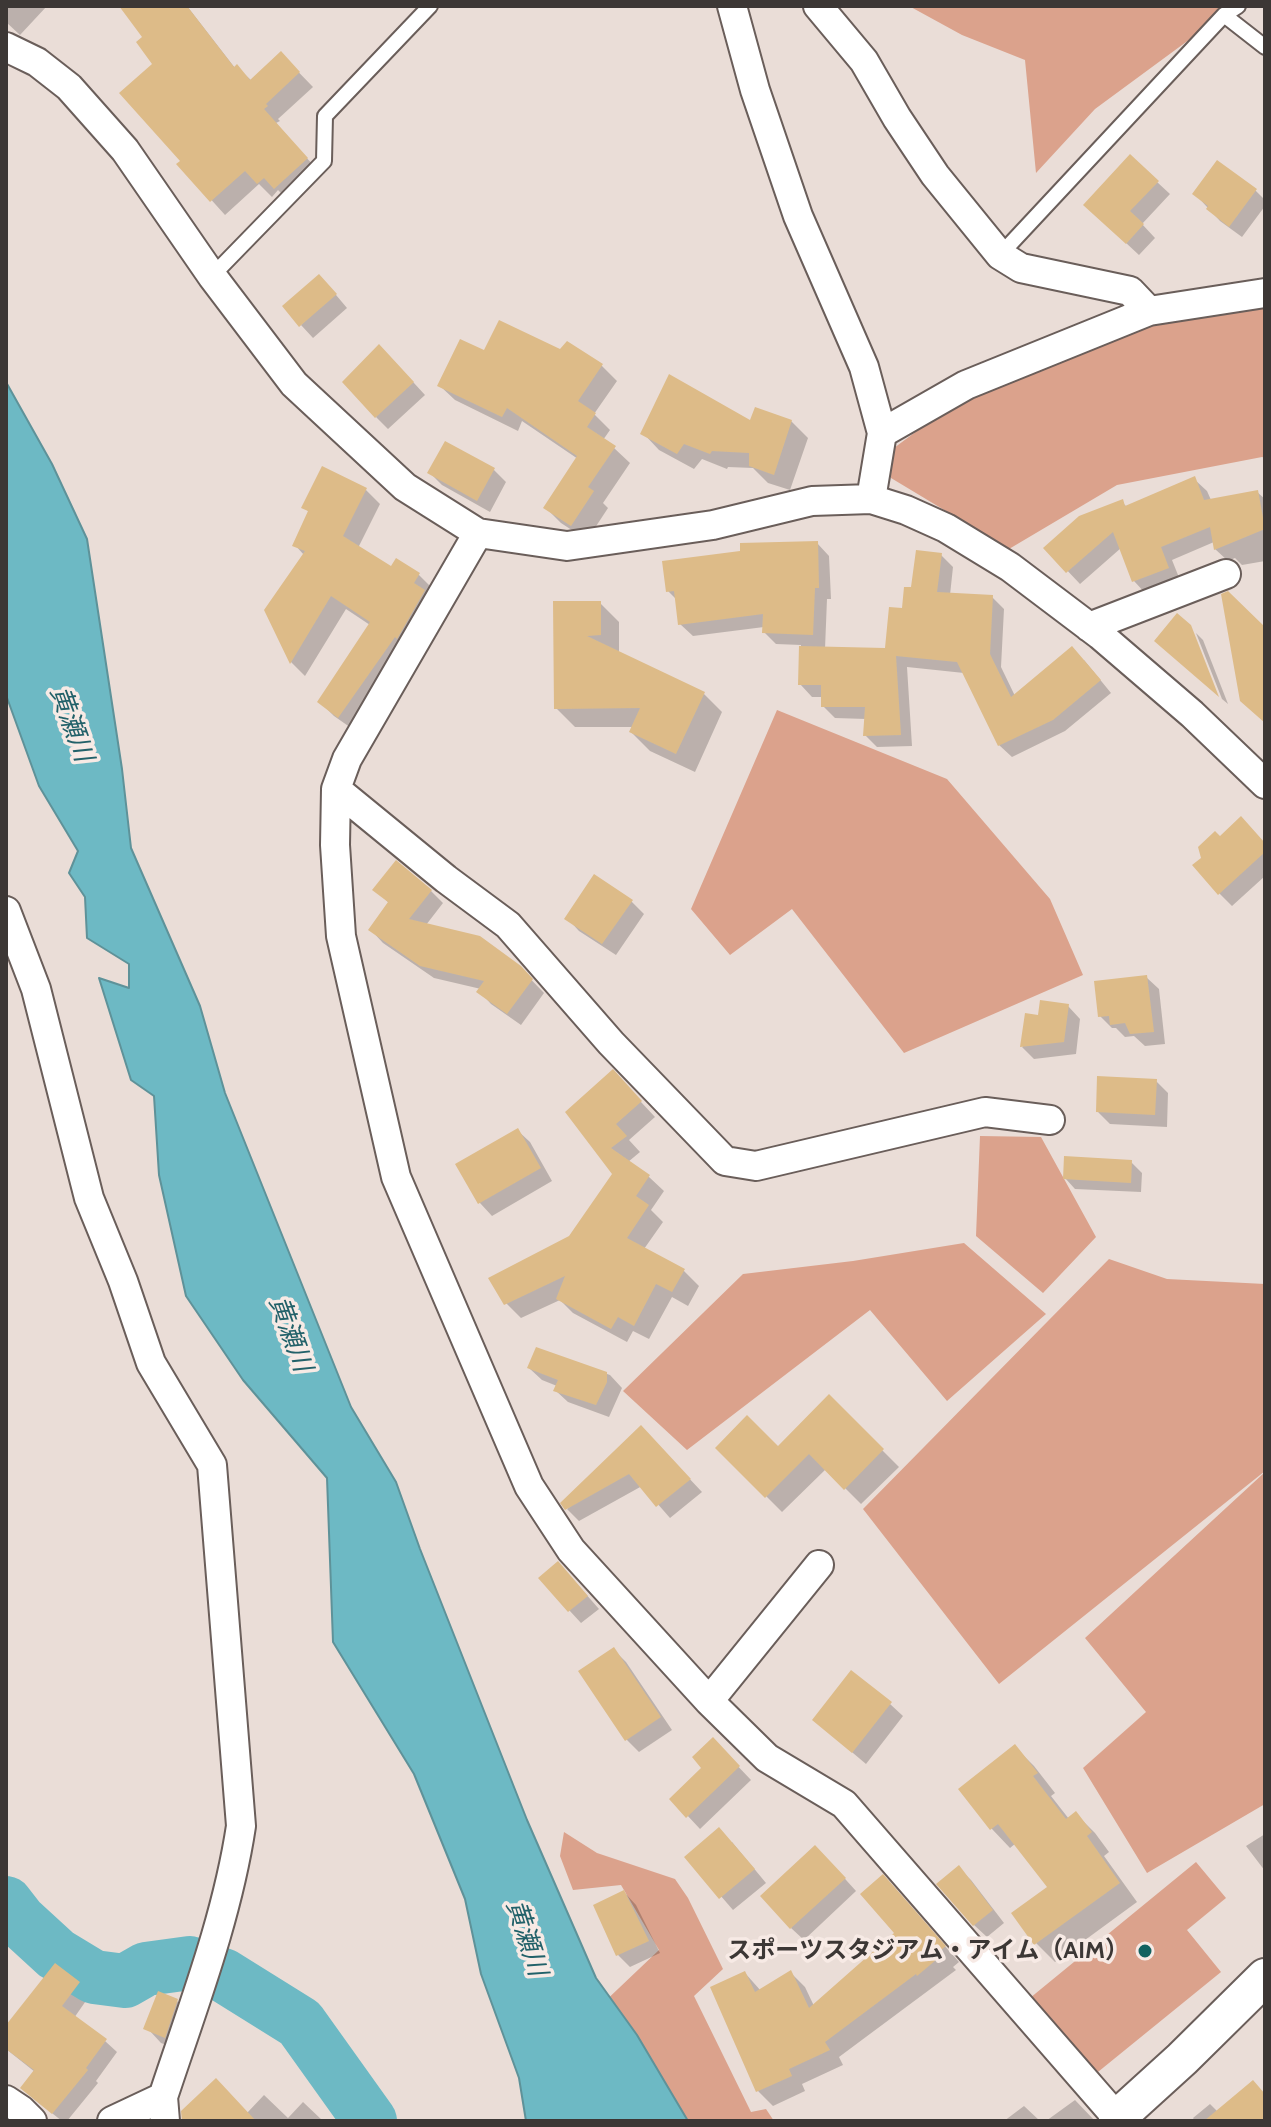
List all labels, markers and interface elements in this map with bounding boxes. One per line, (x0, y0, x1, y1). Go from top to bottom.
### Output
water label: 黄瀬川 (43, 682, 99, 766)
water label: 黄瀬川 (262, 1292, 318, 1376)
water label: 黄瀬川 (499, 1896, 553, 1980)
place label: スポーツスタジアム・アイム（AIM） (727, 1937, 1129, 1965)
marker: スポーツスタジアム・アイム（AIM） (1136, 1942, 1154, 1960)

